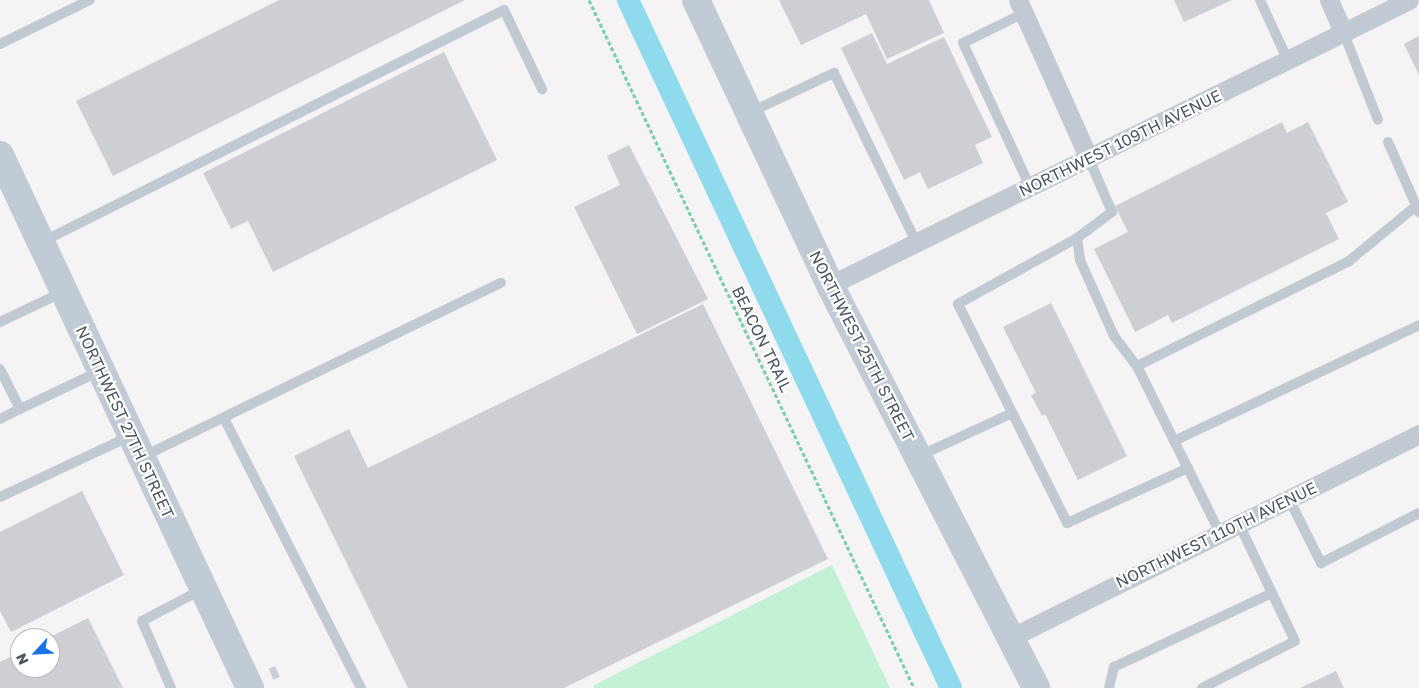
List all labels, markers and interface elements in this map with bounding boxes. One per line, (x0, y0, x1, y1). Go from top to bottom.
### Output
street label: NORTHWEST 109TH AVENUE (1016, 86, 1224, 200)
street label: NORTHWEST 25TH STREET (806, 248, 918, 444)
street label: BEACON TRAIL (728, 283, 796, 395)
street label: NORTHWEST 27TH STREET (72, 323, 178, 521)
street label: NORTHWEST 110TH AVENUE (1113, 478, 1319, 592)
north arrow (10, 628, 60, 678)
text: N (12, 651, 32, 668)

